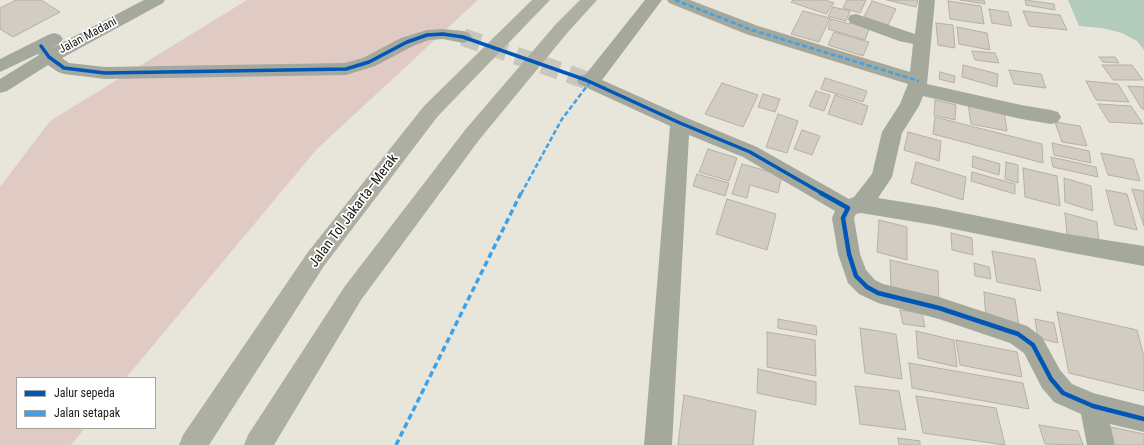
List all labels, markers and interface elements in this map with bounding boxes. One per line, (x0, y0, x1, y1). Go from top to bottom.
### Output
street label: Jalan Madani (56, 15, 120, 57)
street label: Jalan Tol Jakarta–Merak (306, 151, 402, 271)
legend (16, 377, 156, 429)
text: Jalur sepeda (54, 386, 115, 400)
text: Jalan setapak (54, 406, 120, 420)

